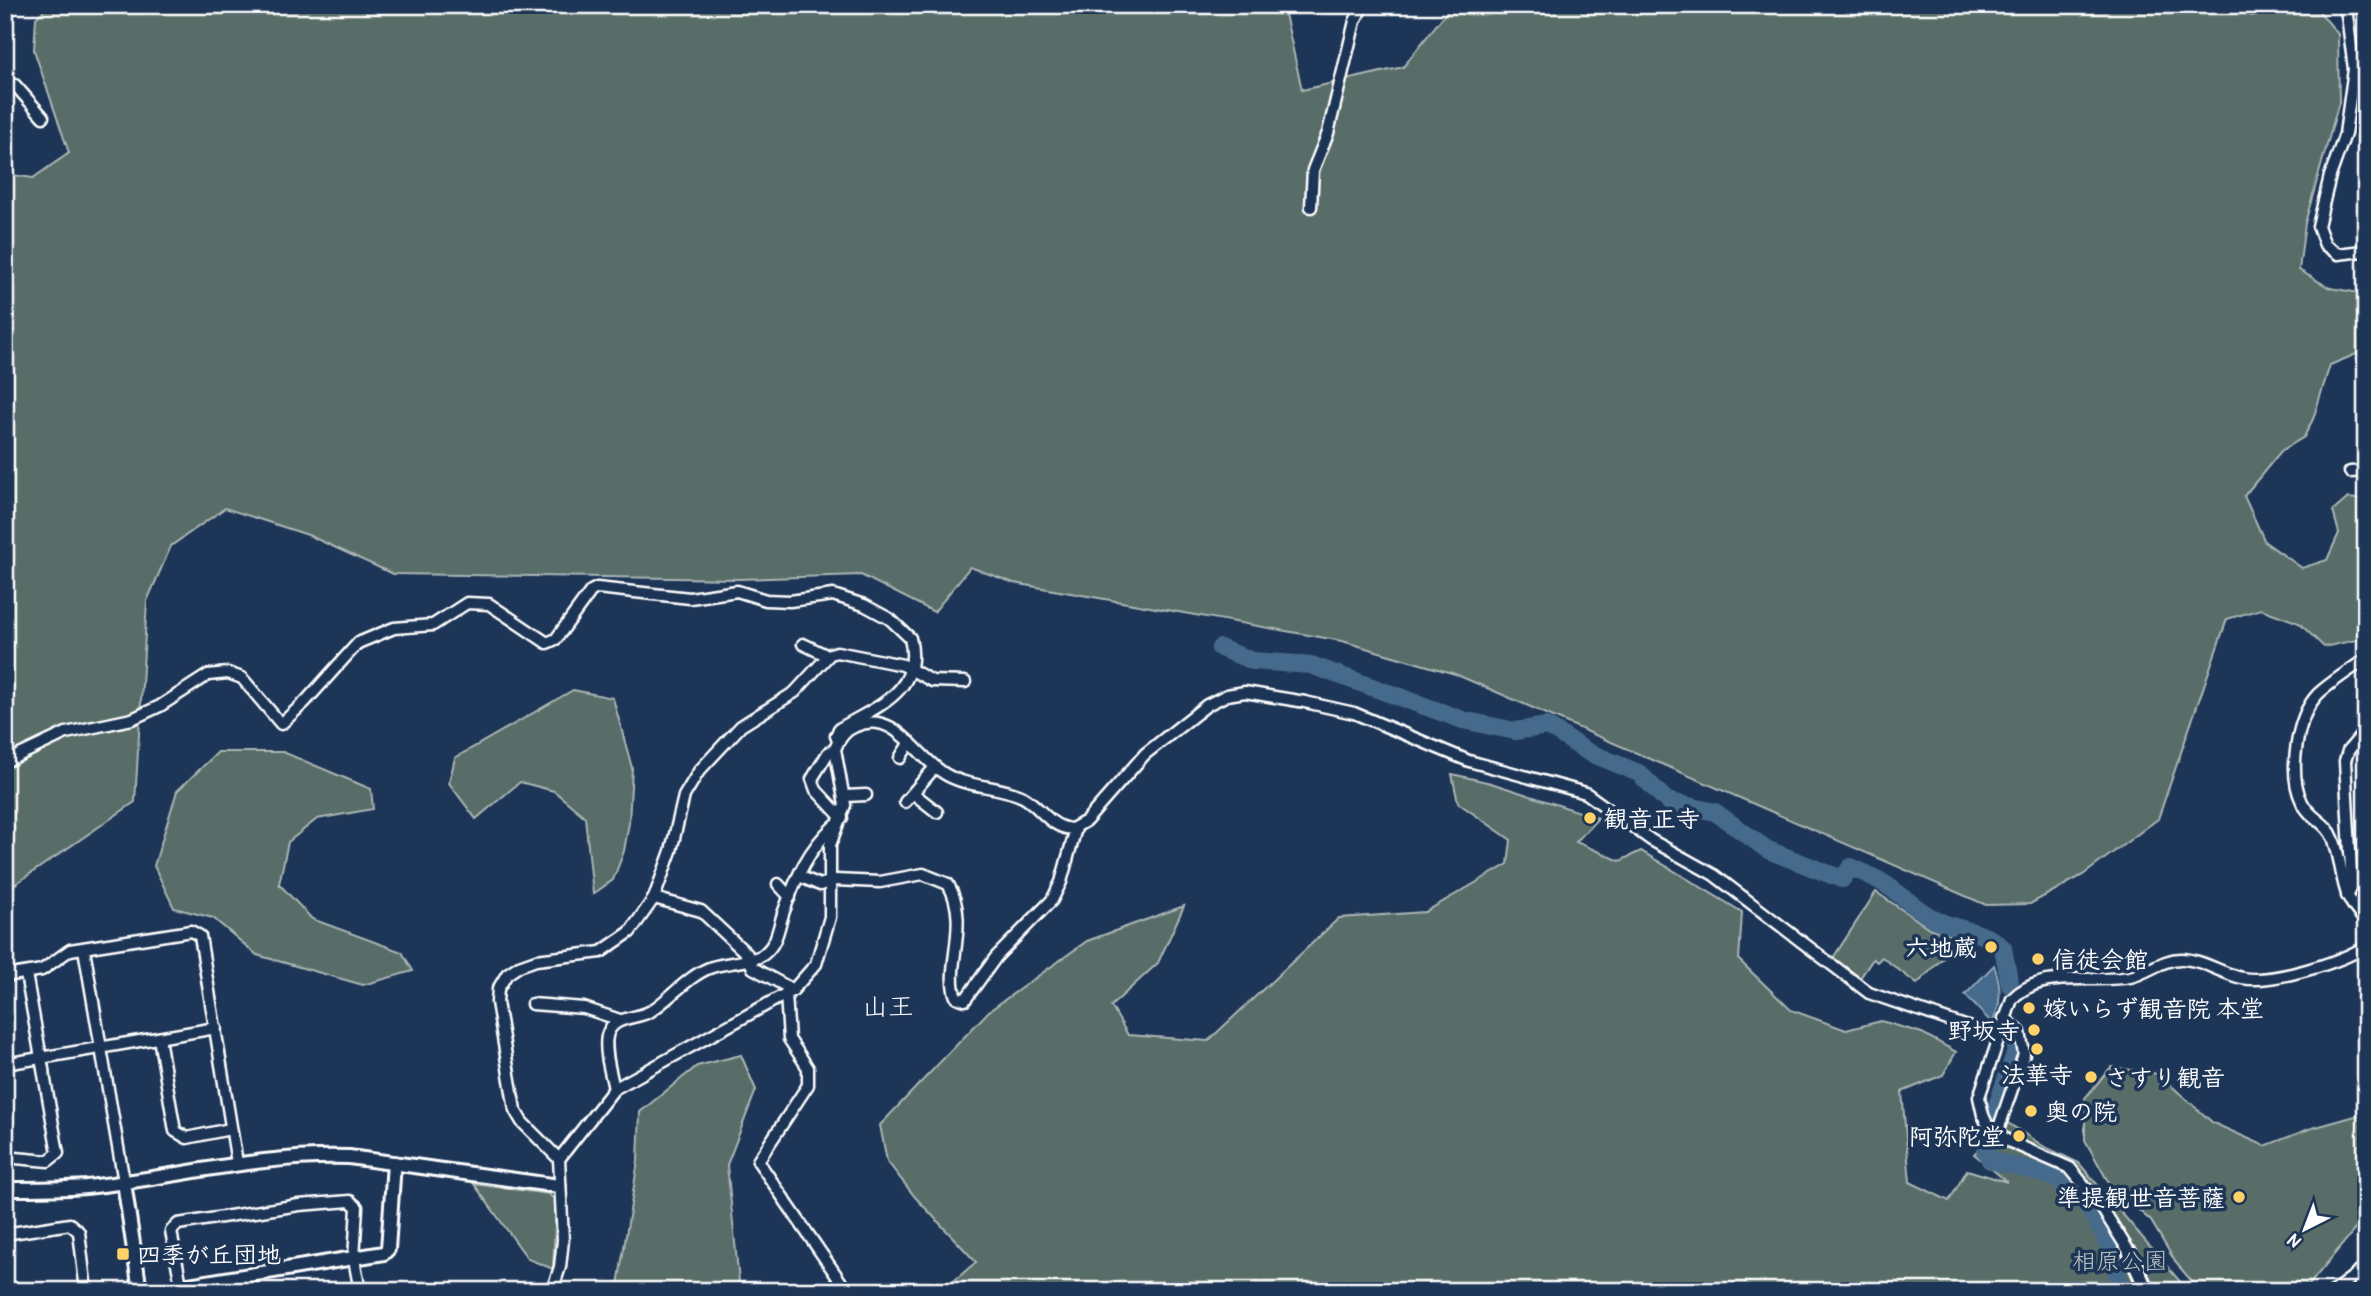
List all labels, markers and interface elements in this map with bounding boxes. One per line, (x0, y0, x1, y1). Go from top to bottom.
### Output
place label: 観音正寺 (1604, 802, 1700, 834)
marker: 観音正寺 (1582, 810, 1598, 826)
place label: 六地蔵 (1905, 931, 1977, 963)
marker: 六地蔵 (1983, 939, 1999, 955)
place label: 信徒会館 (2052, 943, 2148, 975)
marker: 信徒会館 (2030, 951, 2046, 967)
district label: 山王 (862, 988, 914, 1023)
place label: 嫁いらず観音院 本堂 (2043, 992, 2264, 1024)
marker: 嫁いらず観音院 本堂 (2021, 1000, 2037, 1016)
place label: 野坂寺 (1948, 1014, 2020, 1046)
marker: 野坂寺 (2026, 1022, 2042, 1038)
marker: 法華寺 (2029, 1041, 2045, 1057)
place label: 法華寺 (2001, 1058, 2073, 1090)
place label: さすり観音 (2105, 1061, 2225, 1093)
marker: さすり観音 (2083, 1069, 2099, 1085)
place label: 奥の院 (2045, 1095, 2117, 1127)
marker: 奥の院 (2023, 1103, 2039, 1119)
place label: 阿弥陀堂 (1909, 1120, 2005, 1152)
marker: 阿弥陀堂 (2011, 1128, 2027, 1144)
place label: 準提観世音菩薩 (2057, 1181, 2225, 1213)
marker: 準提観世音菩薩 (2231, 1189, 2247, 1205)
north arrow (2270, 1194, 2340, 1264)
text: N (2281, 1229, 2306, 1255)
place label: 四季が丘団地 (137, 1238, 281, 1270)
park label: 相原公園 (2072, 1244, 2168, 1276)
marker: 四季が丘団地 (115, 1246, 131, 1262)

